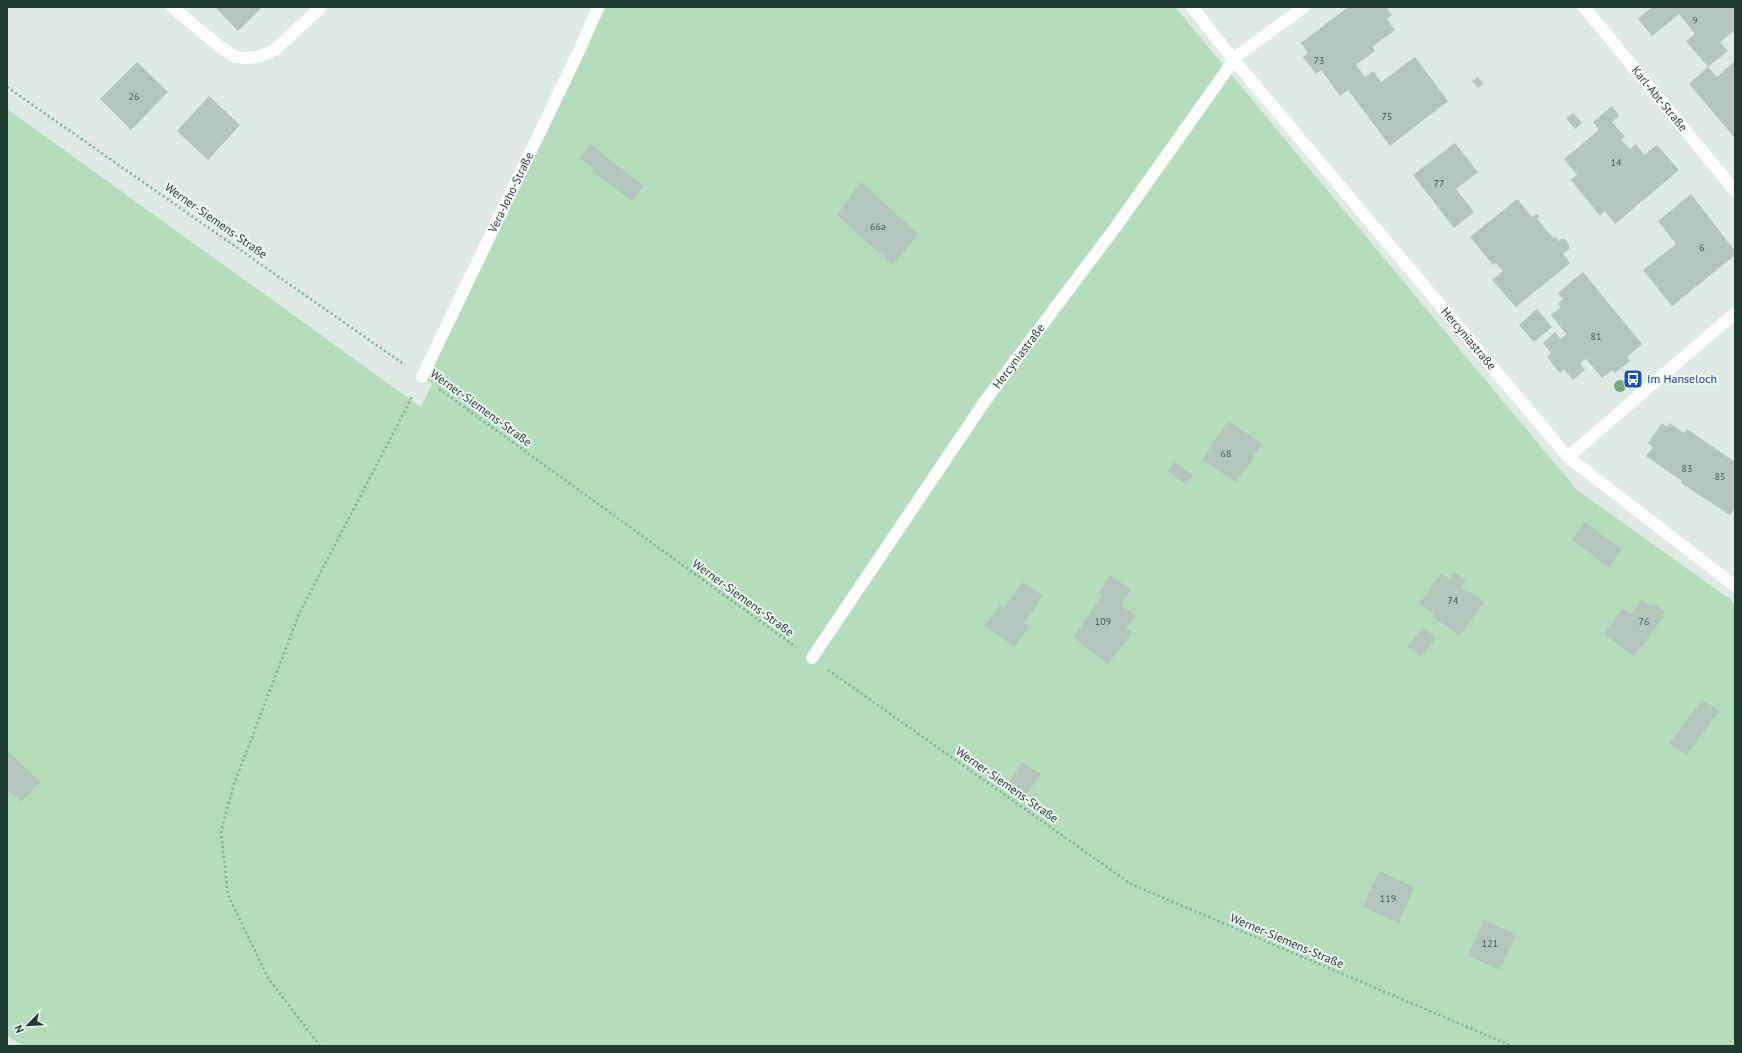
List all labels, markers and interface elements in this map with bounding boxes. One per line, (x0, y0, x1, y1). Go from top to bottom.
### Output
house number: 9 (1692, 14, 1698, 27)
house number: 73 (1314, 54, 1324, 67)
street label: Karl-Abt-Straße (1629, 63, 1691, 134)
house number: 26 (129, 90, 139, 103)
house number: 75 (1382, 110, 1392, 123)
street label: Vera-Joho-Straße (484, 149, 536, 236)
house number: 14 (1611, 156, 1622, 169)
house number: 77 (1434, 177, 1444, 190)
street label: Werner-Siemens-Straße (162, 180, 270, 262)
house number: 66a (870, 220, 886, 233)
house number: 6 (1699, 241, 1705, 254)
street label: Hercyniastraße (1438, 304, 1500, 373)
street label: Hercyniastraße (989, 320, 1048, 391)
house number: 81 (1591, 330, 1601, 343)
street label: Werner-Siemens-Straße (428, 366, 535, 449)
bus stop icon: Im Hanseloch (1622, 368, 1644, 390)
place label: Im Hanseloch (1647, 371, 1717, 386)
house number: 68 (1221, 447, 1231, 460)
house number: 83 (1682, 462, 1692, 475)
house number: 85 (1715, 470, 1725, 483)
street label: Werner-Siemens-Straße (690, 556, 797, 639)
house number: 74 (1448, 594, 1459, 607)
house number: 109 (1095, 615, 1111, 628)
house number: 76 (1639, 615, 1649, 628)
street label: Werner-Siemens-Straße (953, 744, 1061, 826)
house number: 119 (1380, 892, 1396, 905)
street label: Werner-Siemens-Straße (1228, 910, 1346, 971)
house number: 121 (1482, 937, 1498, 950)
north arrow (8, 1005, 48, 1045)
text: N (11, 1023, 27, 1035)

